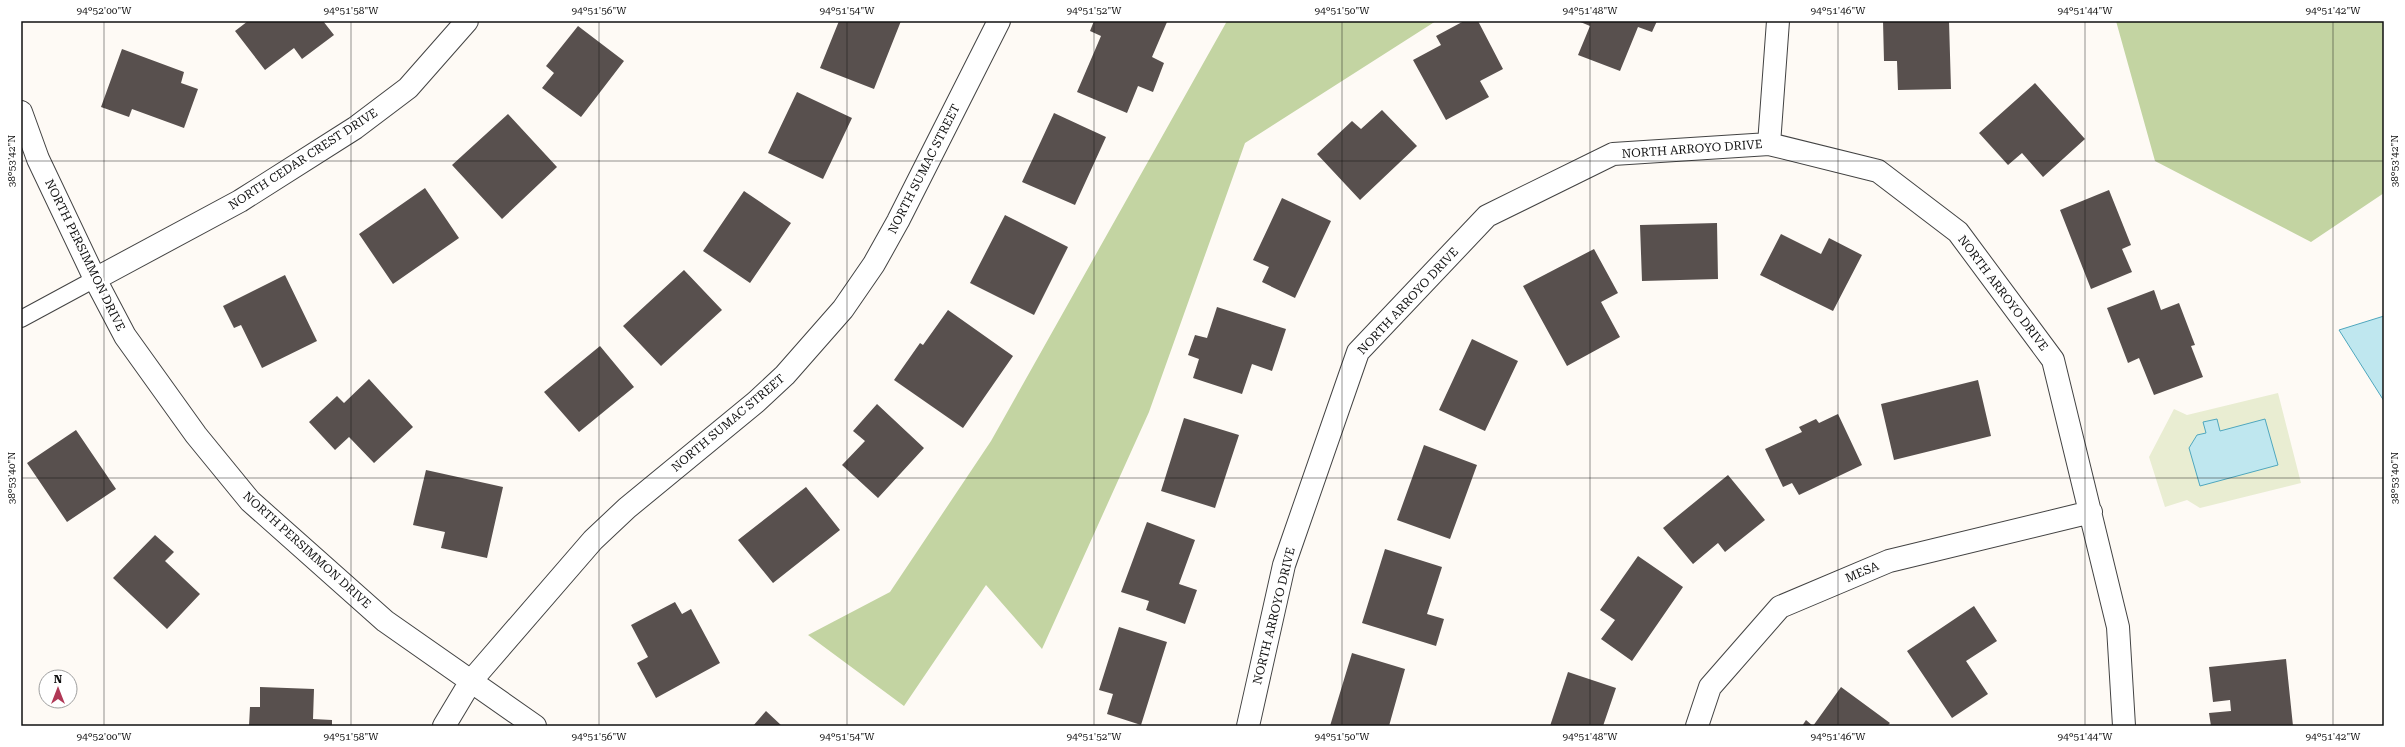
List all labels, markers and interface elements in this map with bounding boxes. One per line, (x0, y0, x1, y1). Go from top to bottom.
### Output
text: 94°52'00"W (77, 5, 132, 16)
text: 94°51'58"W (324, 5, 379, 16)
text: 94°51'56"W (572, 5, 627, 16)
text: 94°51'54"W (820, 5, 875, 16)
text: 94°51'52"W (1067, 5, 1122, 16)
text: 94°51'50"W (1315, 5, 1370, 16)
text: 94°51'48"W (1563, 5, 1618, 16)
text: 94°51'46"W (1811, 5, 1866, 16)
text: 94°51'44"W (2058, 5, 2113, 16)
text: 94°51'42"W (2306, 5, 2361, 16)
street label: NORTH SUMAC STREET (885, 102, 963, 236)
street label: NORTH CEDAR CREST DRIVE (226, 106, 380, 212)
text: 38°53'42"N (6, 135, 17, 187)
text: 38°53'42"N (2389, 135, 2400, 187)
street label: NORTH ARROYO DRIVE (1621, 137, 1763, 161)
street label: NORTH PERSIMMON DRIVE (42, 177, 128, 333)
street label: NORTH ARROYO DRIVE (1955, 233, 2051, 353)
street label: NORTH ARROYO DRIVE (1355, 245, 1461, 357)
street label: NORTH SUMAC STREET (669, 372, 787, 474)
text: 38°53'40"N (6, 452, 17, 504)
text: 38°53'40"N (2389, 452, 2400, 504)
street label: NORTH PERSIMMON DRIVE (240, 489, 374, 611)
street label: NORTH ARROYO DRIVE (1250, 546, 1298, 686)
street label: MESA (1843, 558, 1881, 585)
north arrow (38, 669, 78, 709)
text: N (54, 673, 63, 686)
text: 94°52'00"W (77, 731, 132, 742)
text: 94°51'58"W (324, 731, 379, 742)
text: 94°51'56"W (572, 731, 627, 742)
text: 94°51'54"W (820, 731, 875, 742)
text: 94°51'52"W (1067, 731, 1122, 742)
text: 94°51'50"W (1315, 731, 1370, 742)
text: 94°51'48"W (1563, 731, 1618, 742)
text: 94°51'46"W (1811, 731, 1866, 742)
text: 94°51'44"W (2058, 731, 2113, 742)
text: 94°51'42"W (2306, 731, 2361, 742)

